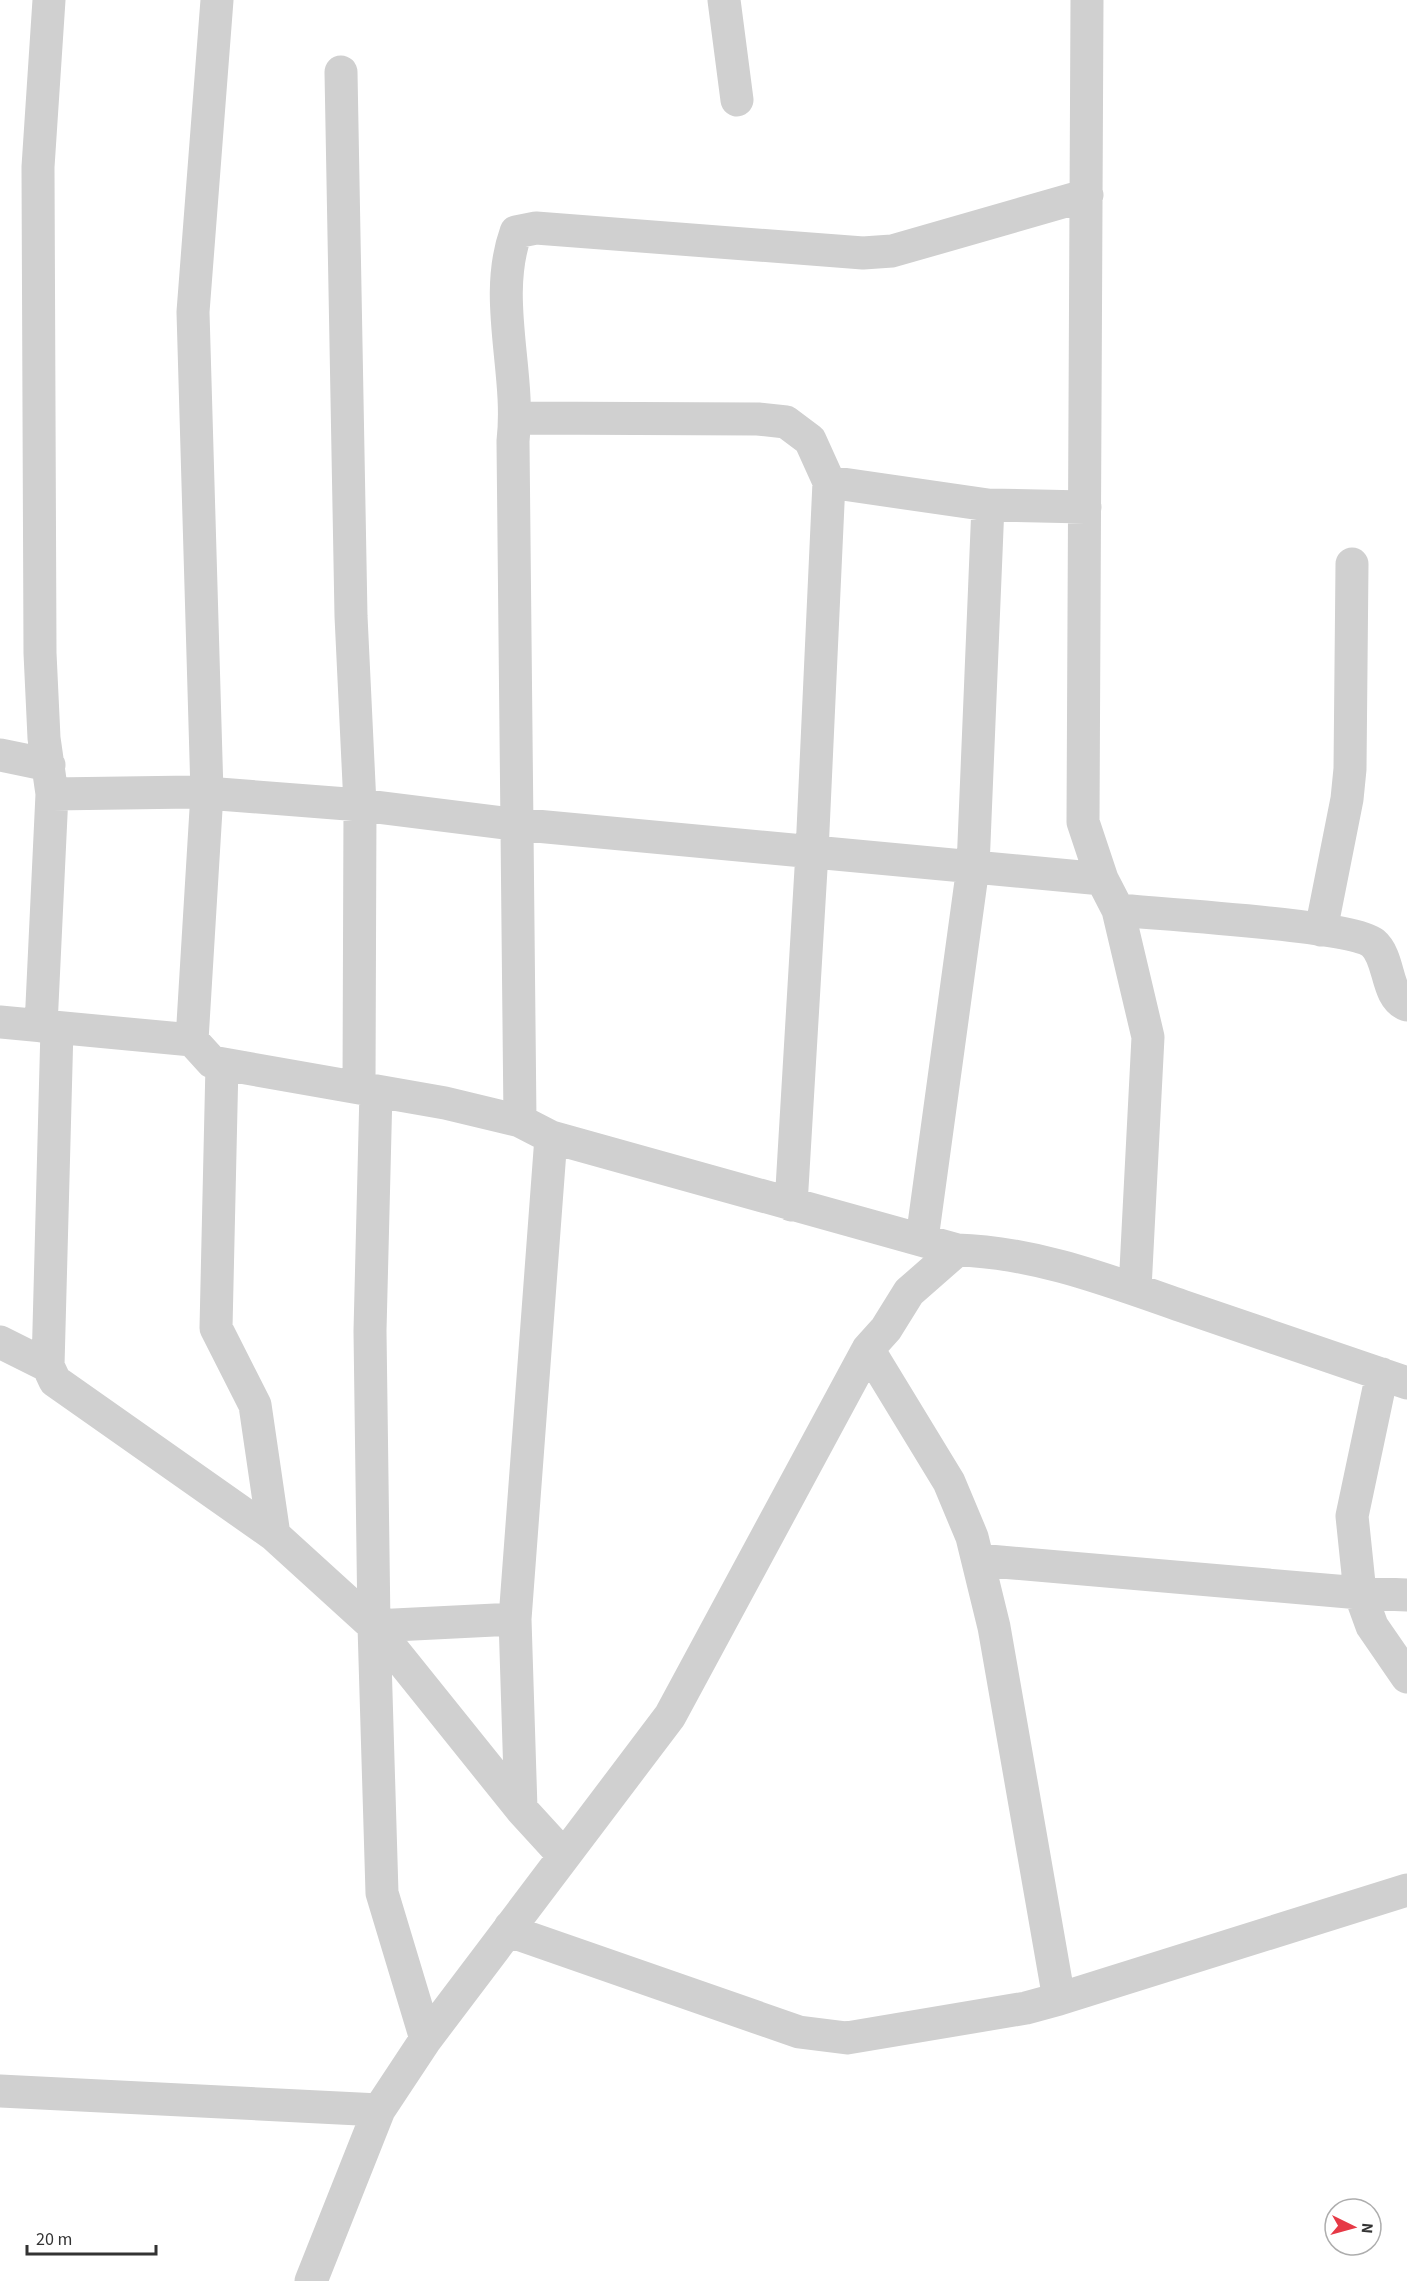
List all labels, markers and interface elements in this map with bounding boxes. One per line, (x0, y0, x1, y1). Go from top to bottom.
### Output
north arrow (1323, 2197, 1383, 2257)
scale bar (27, 2218, 156, 2256)
text: N (1356, 2222, 1378, 2234)
text: 20 m (36, 2227, 72, 2252)

